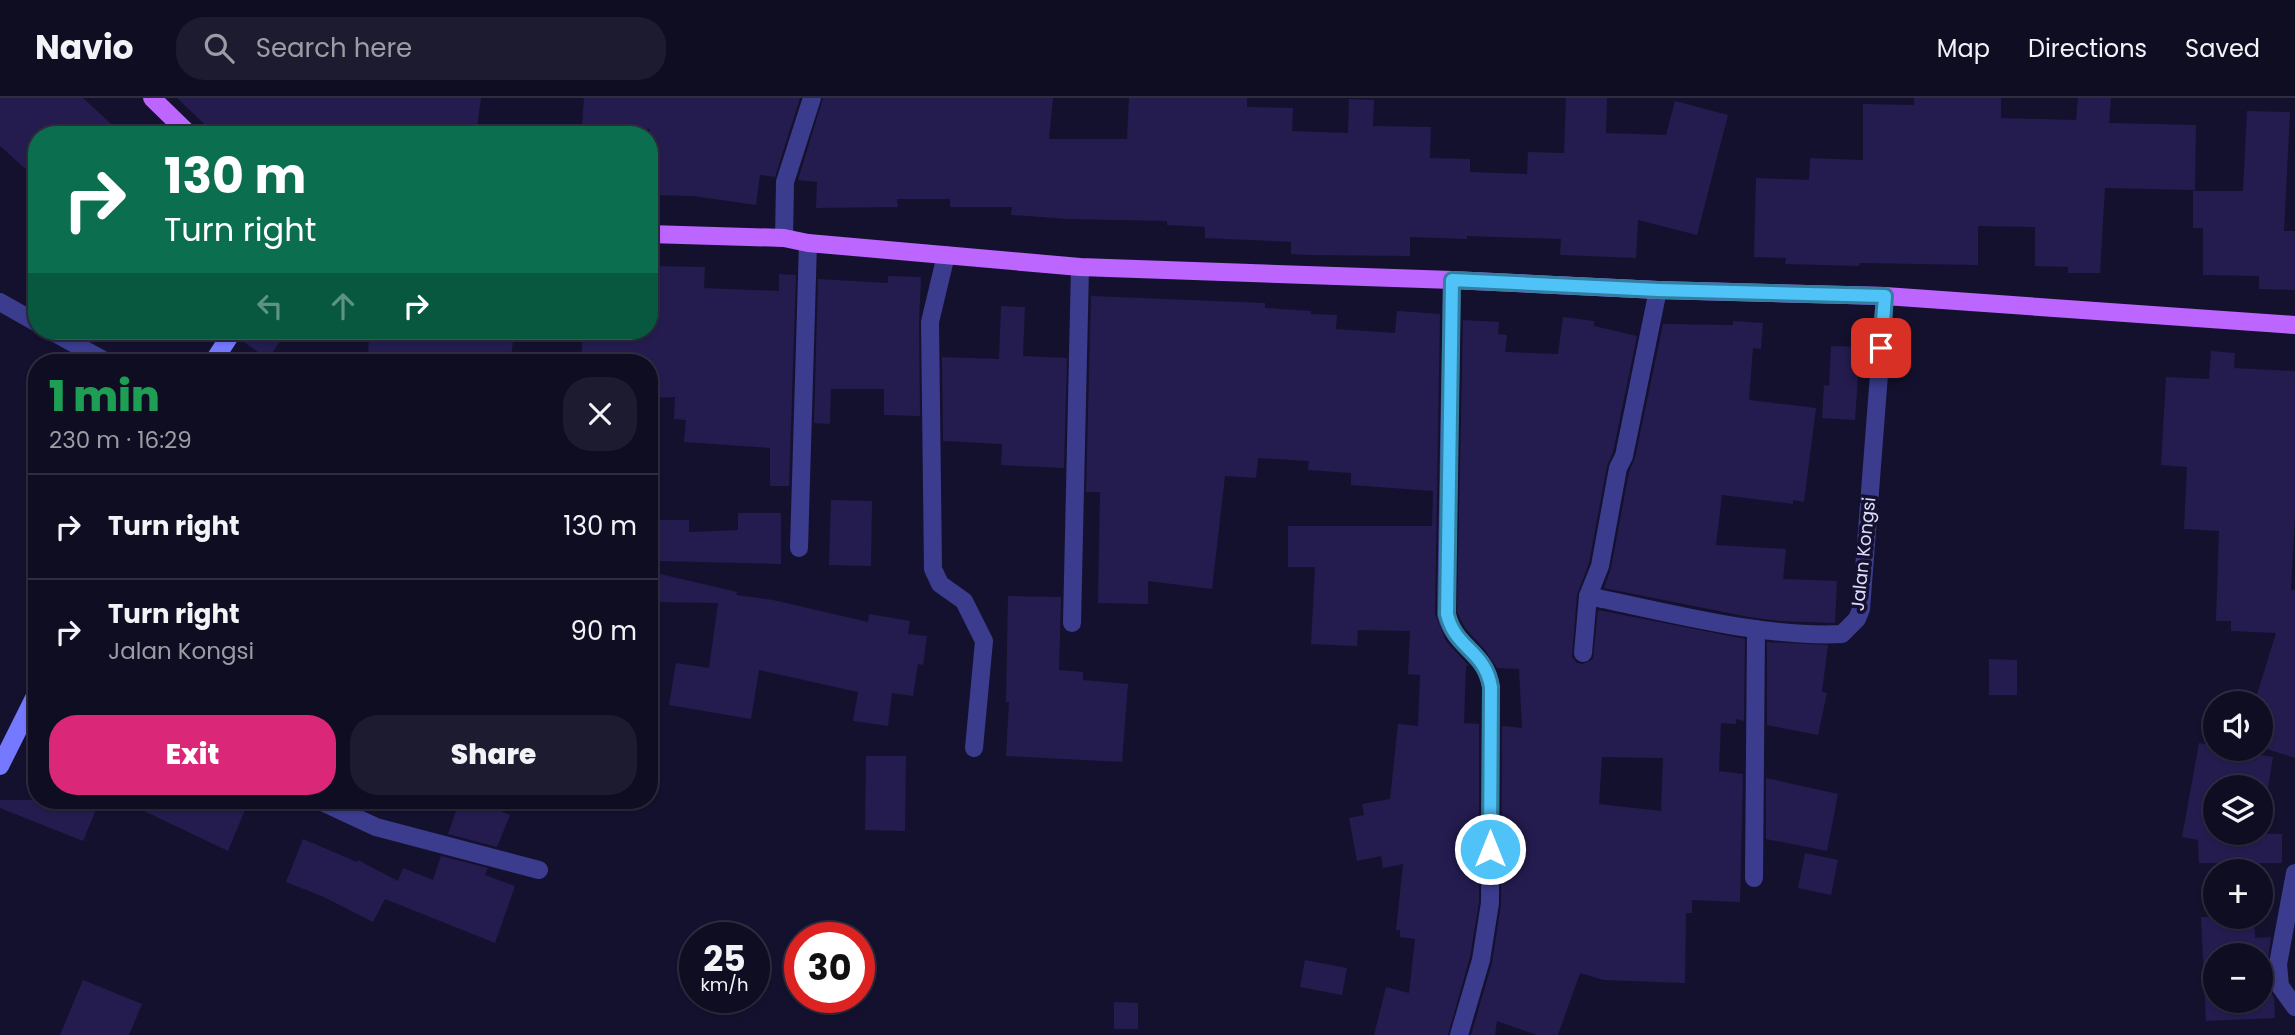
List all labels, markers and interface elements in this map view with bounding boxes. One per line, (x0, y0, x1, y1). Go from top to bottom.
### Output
search box (176, 17, 666, 80)
text: Navio (35, 24, 134, 71)
icon: search (200, 29, 238, 67)
text: Search here (256, 30, 412, 66)
text: Map (1937, 32, 1990, 65)
text: Directions (2028, 32, 2147, 65)
text: Saved (2185, 32, 2260, 65)
text: 130 m (164, 142, 306, 210)
icon: right (49, 154, 140, 245)
text: Turn right (164, 207, 316, 252)
icon: left (251, 287, 289, 325)
icon: ahead (324, 287, 362, 325)
icon: right (397, 287, 435, 325)
pin (1851, 318, 1911, 378)
icon: arrive (1862, 329, 1900, 367)
text: 1 min (49, 367, 160, 426)
button: close (563, 377, 637, 451)
text: 230 m · 16:29 (49, 424, 192, 456)
street label: Jalan Kongsi (1845, 496, 1881, 612)
icon: right (49, 508, 87, 546)
text: Turn right (108, 508, 240, 544)
text: 130 m (563, 508, 637, 544)
text: Turn right (108, 596, 240, 632)
icon: right (49, 613, 87, 651)
text: 90 m (571, 613, 637, 649)
text: Jalan Kongsi (108, 635, 254, 667)
map controls (2203, 691, 2273, 1013)
button: sound (2203, 691, 2273, 761)
button: Exit (49, 715, 336, 795)
button: Share (350, 715, 637, 795)
button: layers (2203, 775, 2273, 845)
position arrow (1453, 812, 1527, 886)
button: + (2203, 859, 2273, 929)
speed limit sign: 30 (784, 922, 875, 1013)
text: 25 (703, 934, 746, 983)
button: − (2203, 943, 2273, 1013)
text: km/h (701, 972, 748, 997)

